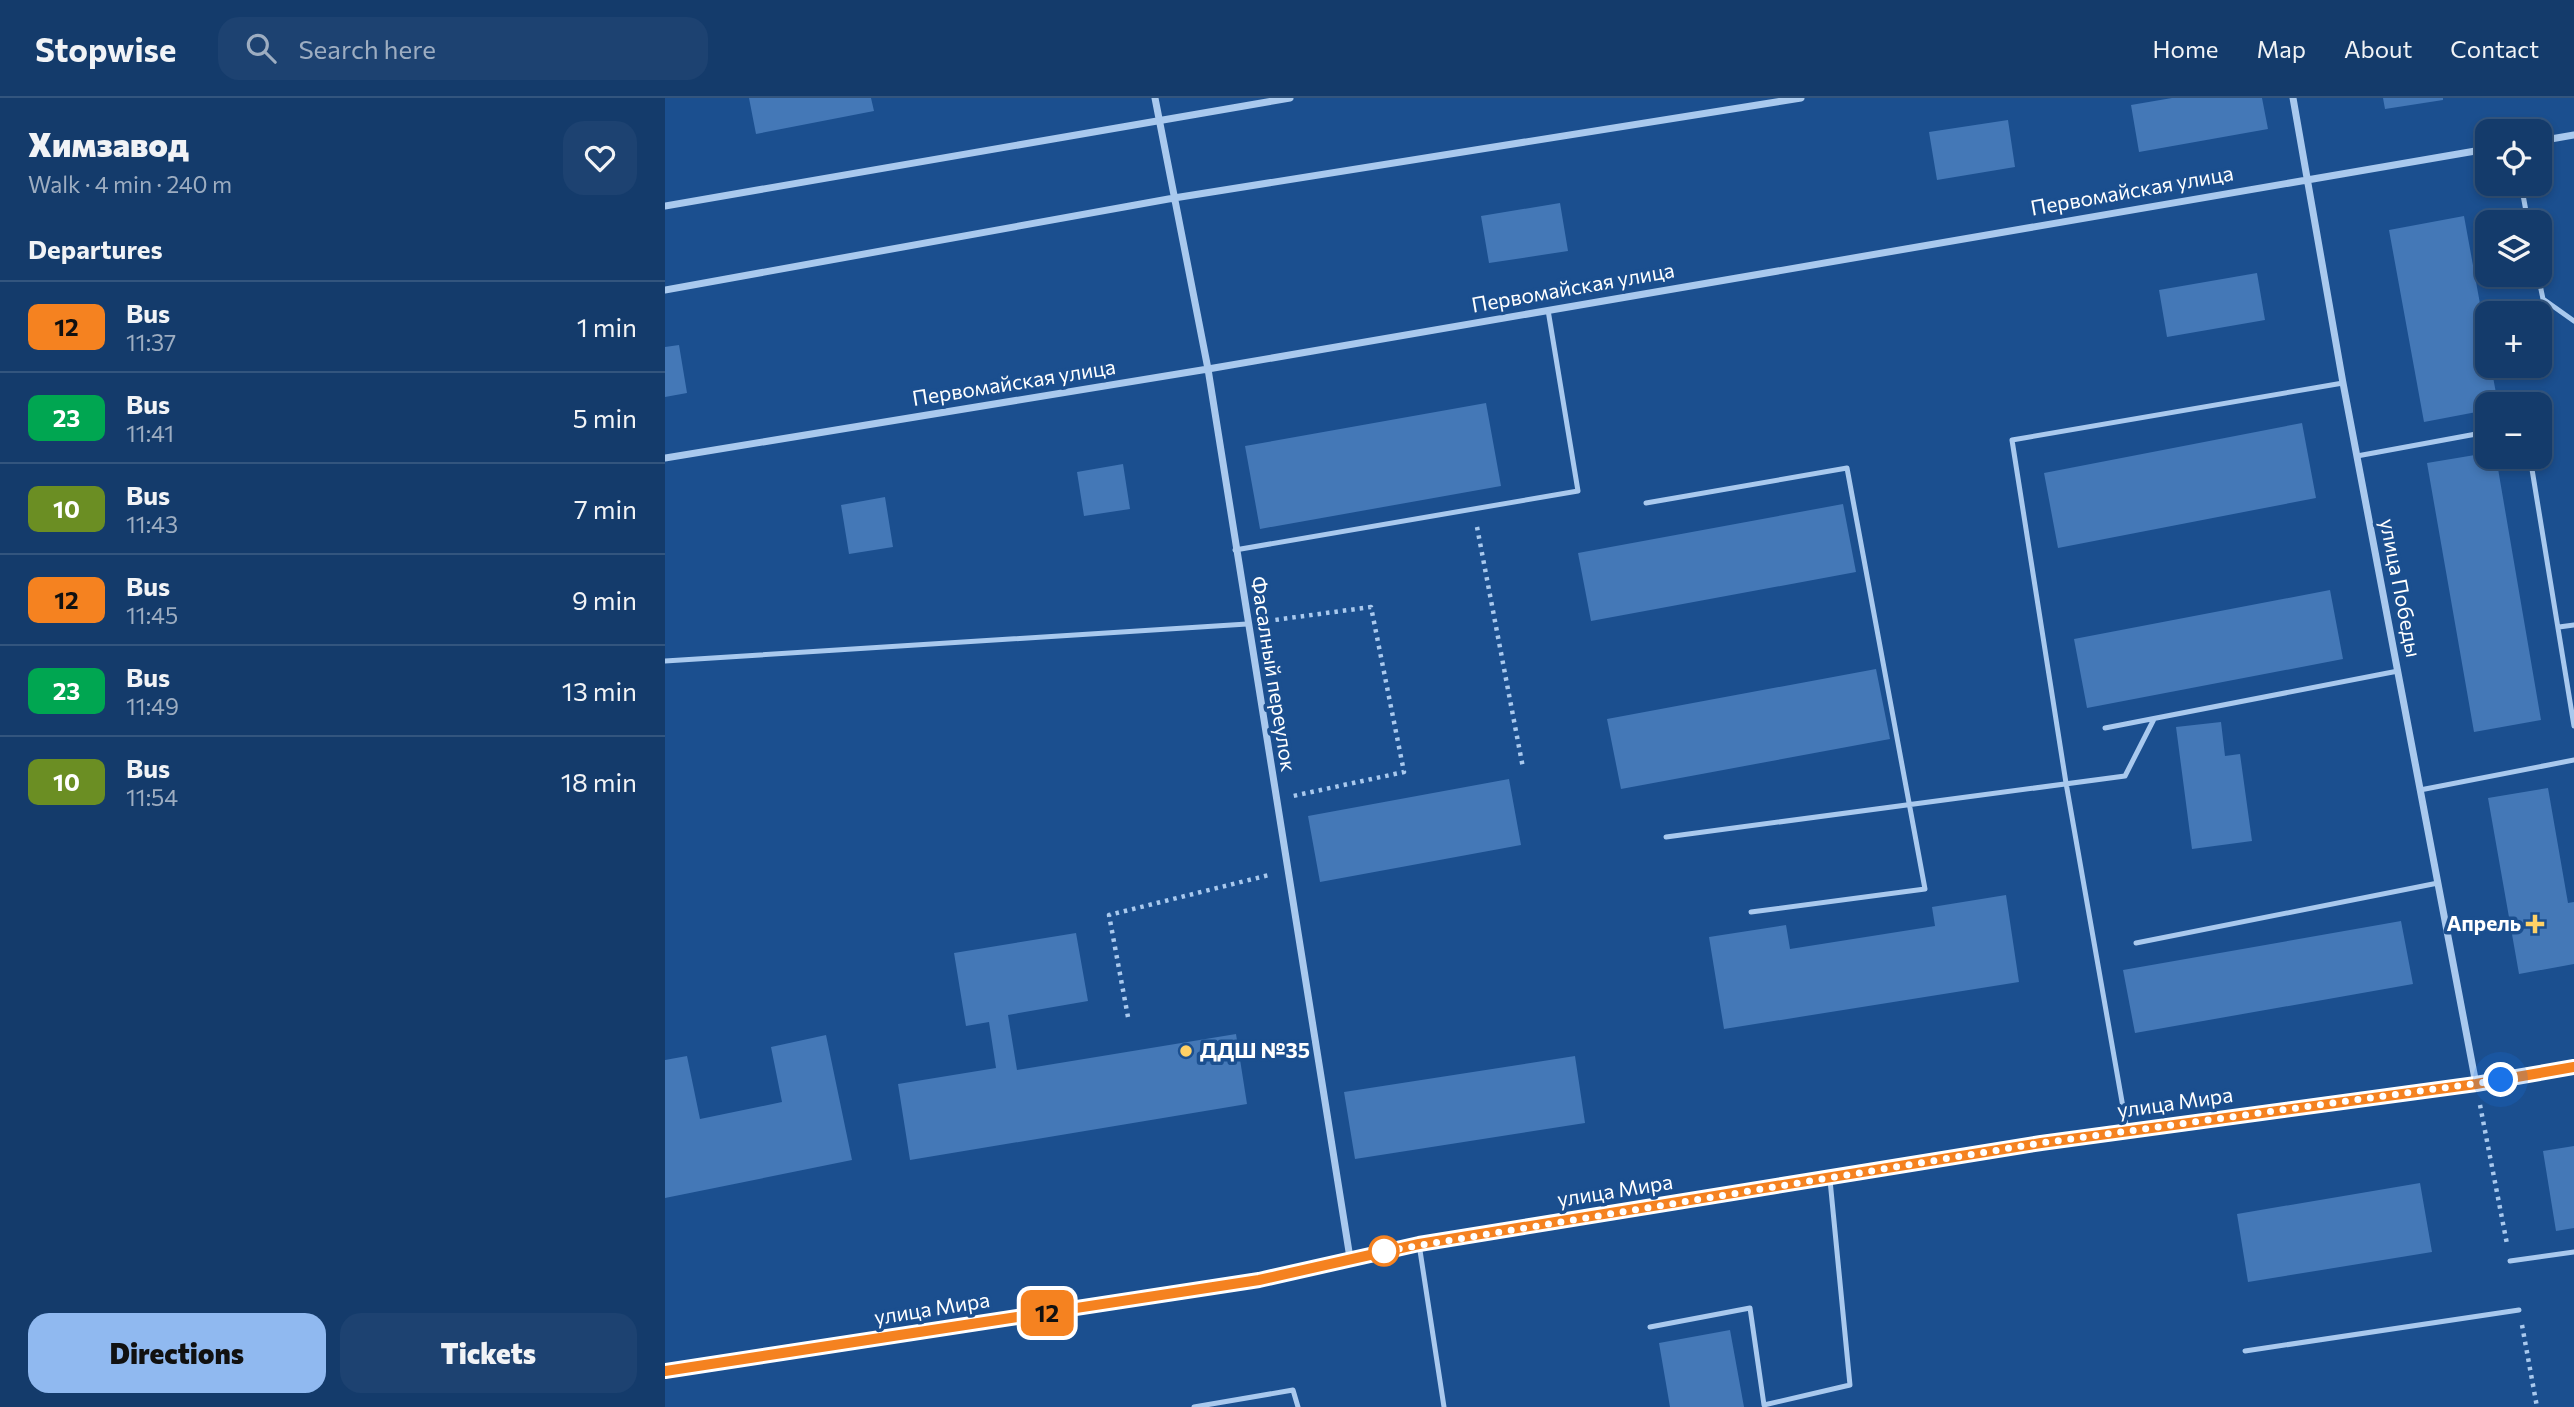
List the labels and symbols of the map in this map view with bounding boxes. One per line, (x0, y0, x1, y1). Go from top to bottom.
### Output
street label: Первомайская улица (2028, 159, 2235, 220)
street label: Первомайская улица (1469, 256, 1676, 317)
street label: Первомайская улица (910, 353, 1117, 410)
street label: улица Победы (2376, 516, 2427, 659)
street label: Фасалный переулок (1247, 574, 1302, 773)
place label: Апрель (2447, 910, 2521, 935)
marker: Апрель (2527, 916, 2543, 932)
place label: ДДШ №35 (1200, 1037, 1310, 1062)
marker: ДДШ №35 (1178, 1043, 1194, 1059)
your location (2483, 1062, 2518, 1097)
street label: улица Мира (2115, 1081, 2234, 1122)
street label: улица Мира (1555, 1168, 1674, 1211)
unlabelled marker (1369, 1236, 1399, 1266)
street label: улица Мира (872, 1286, 991, 1329)
line badge: 12 (1015, 1290, 1079, 1336)

